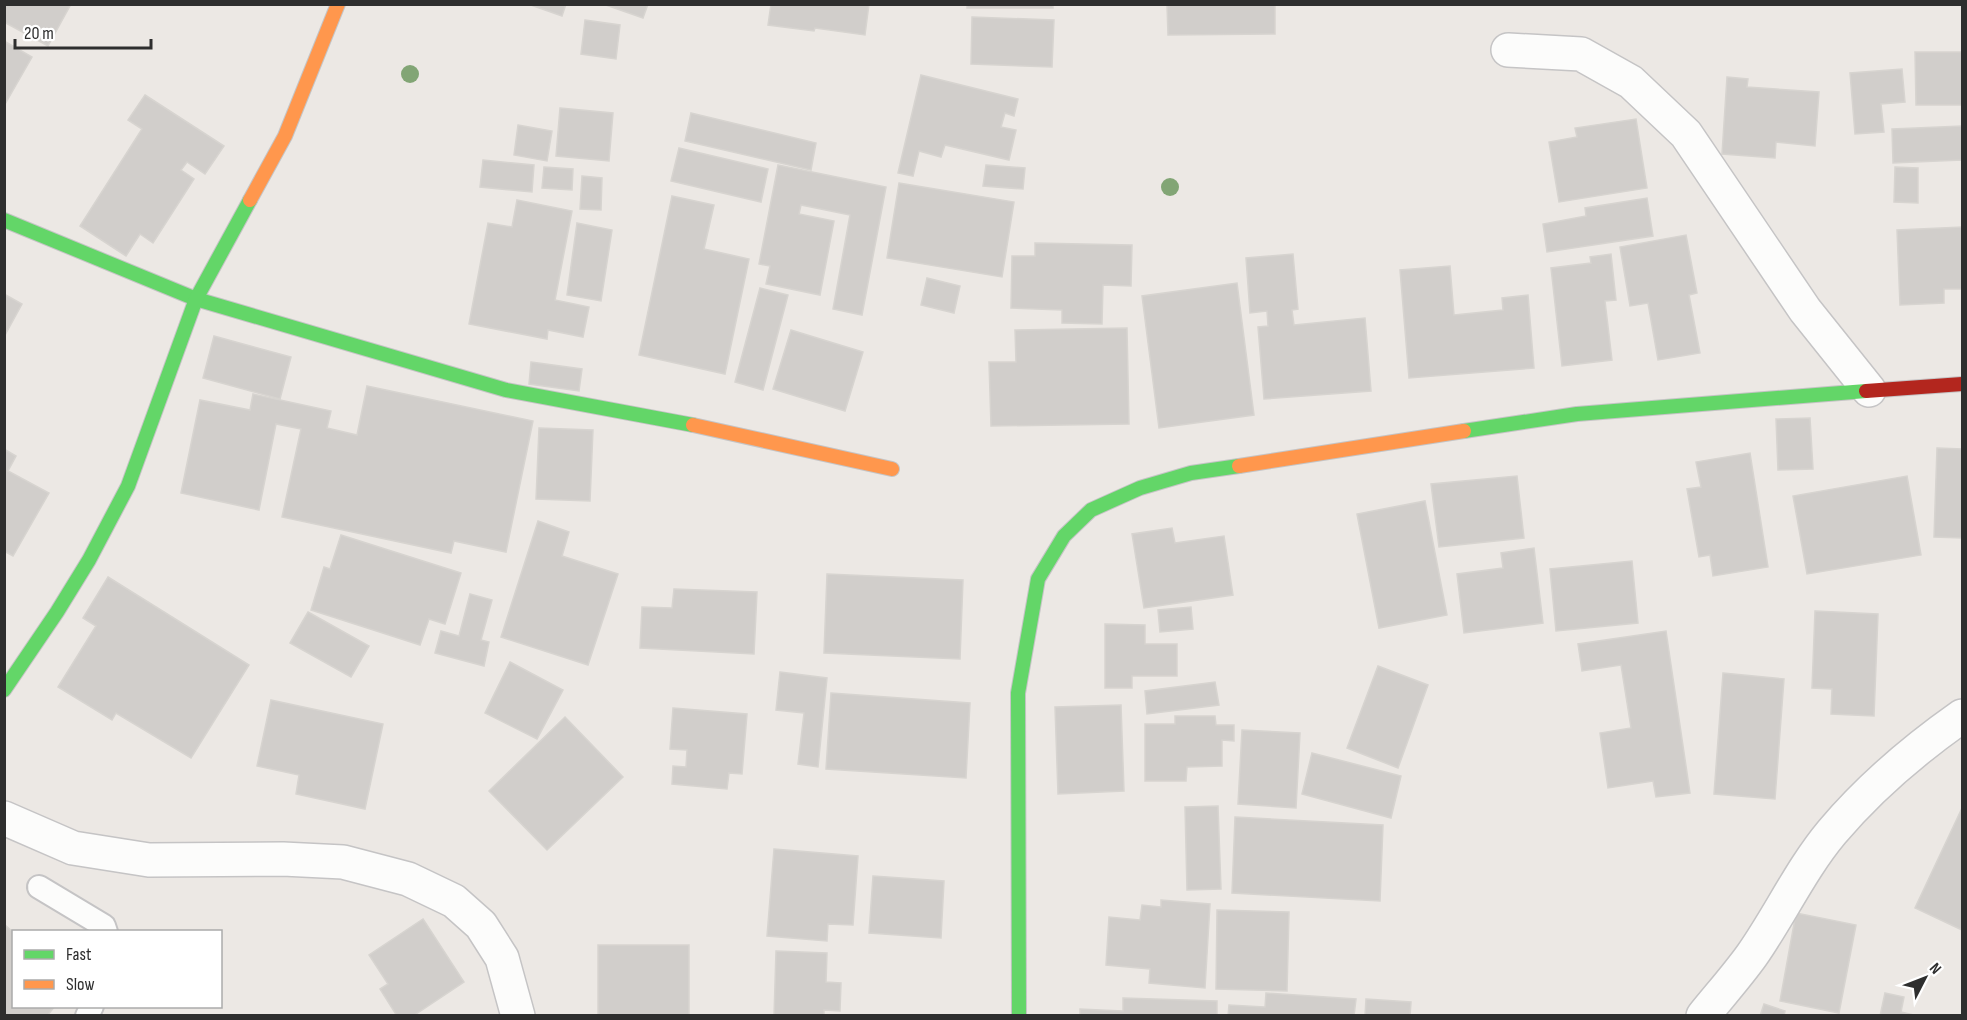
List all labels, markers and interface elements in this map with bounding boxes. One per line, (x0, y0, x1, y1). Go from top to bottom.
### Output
scale bar (15, 12, 152, 50)
text: 20 m (24, 23, 54, 44)
legend (12, 930, 222, 1008)
text: Fast (66, 944, 92, 965)
north arrow (1895, 948, 1955, 1008)
text: N (1925, 959, 1945, 978)
text: Slow (66, 974, 95, 995)

